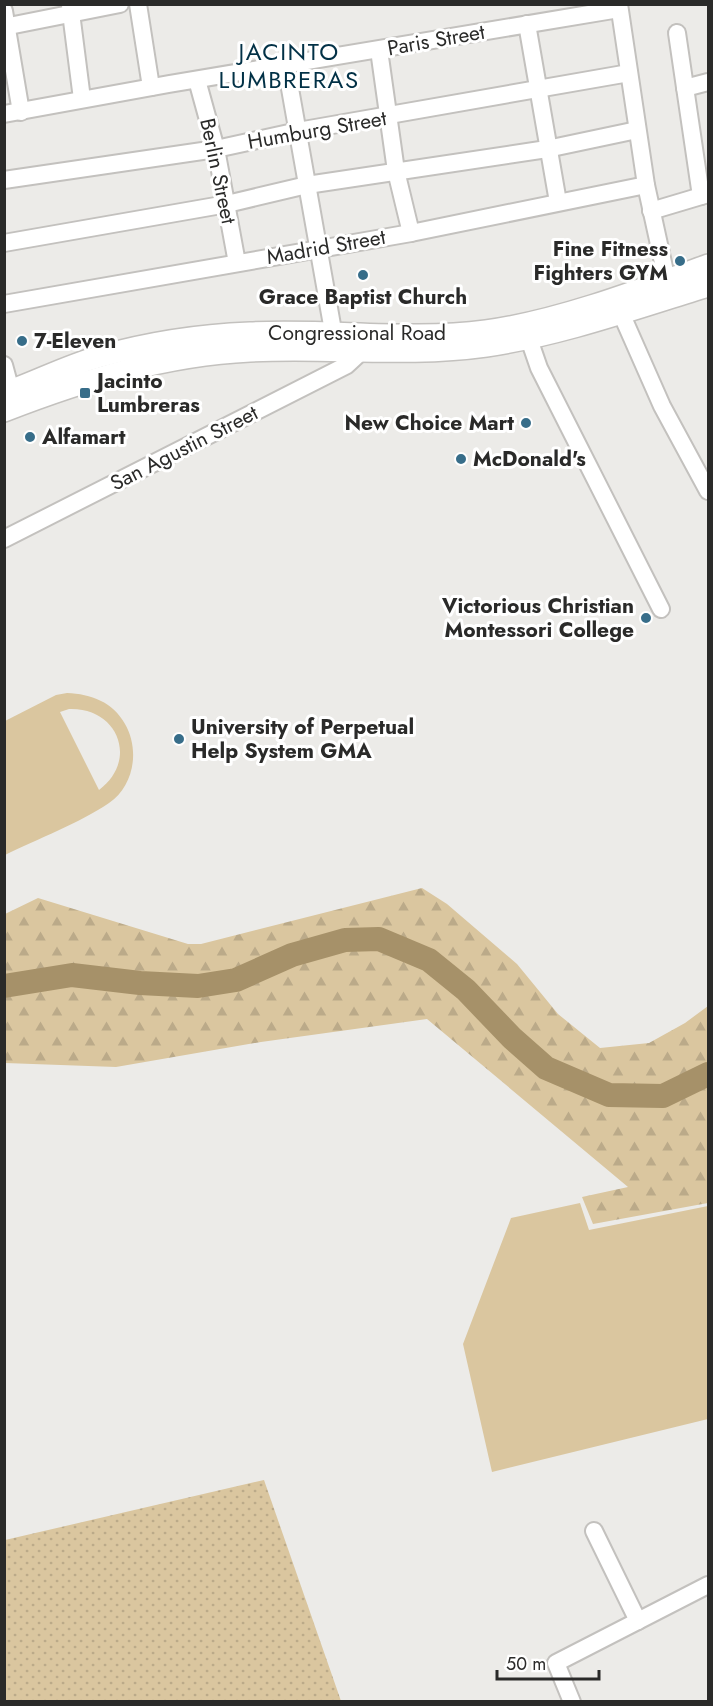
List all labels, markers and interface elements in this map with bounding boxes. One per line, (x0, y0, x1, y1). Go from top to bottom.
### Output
street label: Paris Street (385, 17, 487, 63)
district label: JACINTO LUMBRERAS (218, 34, 360, 97)
street label: Humburg Street (245, 103, 389, 157)
street label: Berlin Street (192, 115, 244, 227)
street label: Madrid Street (264, 222, 388, 272)
place label: Fine Fitness Fighters GYM (534, 234, 668, 288)
marker: Fine Fitness Fighters GYM (673, 254, 687, 268)
marker: Grace Baptist Church (356, 268, 370, 282)
place label: Grace Baptist Church (259, 282, 467, 312)
street label: Congressional Road (268, 318, 446, 348)
place label: 7-Eleven (34, 326, 116, 356)
marker: 7-Eleven (15, 334, 29, 348)
place label: Jacinto Lumbreras (93, 366, 200, 420)
marker: Jacinto Lumbreras (78, 386, 92, 400)
street label: San Agustin Street (105, 398, 263, 498)
place label: New Choice Mart (344, 408, 514, 438)
marker: New Choice Mart (519, 416, 533, 430)
place label: Alfamart (41, 422, 126, 452)
marker: Alfamart (23, 430, 37, 444)
place label: McDonald's (473, 444, 586, 474)
marker: McDonald's (454, 452, 468, 466)
place label: Victorious Christian Montessori College (441, 591, 634, 645)
marker: Victorious Christian Montessori College (639, 611, 653, 625)
place label: University of Perpetual Help System GMA (191, 712, 414, 766)
marker: University of Perpetual Help System GMA (172, 732, 186, 746)
scale bar (497, 1643, 599, 1681)
text: 50 m (506, 1651, 546, 1677)

